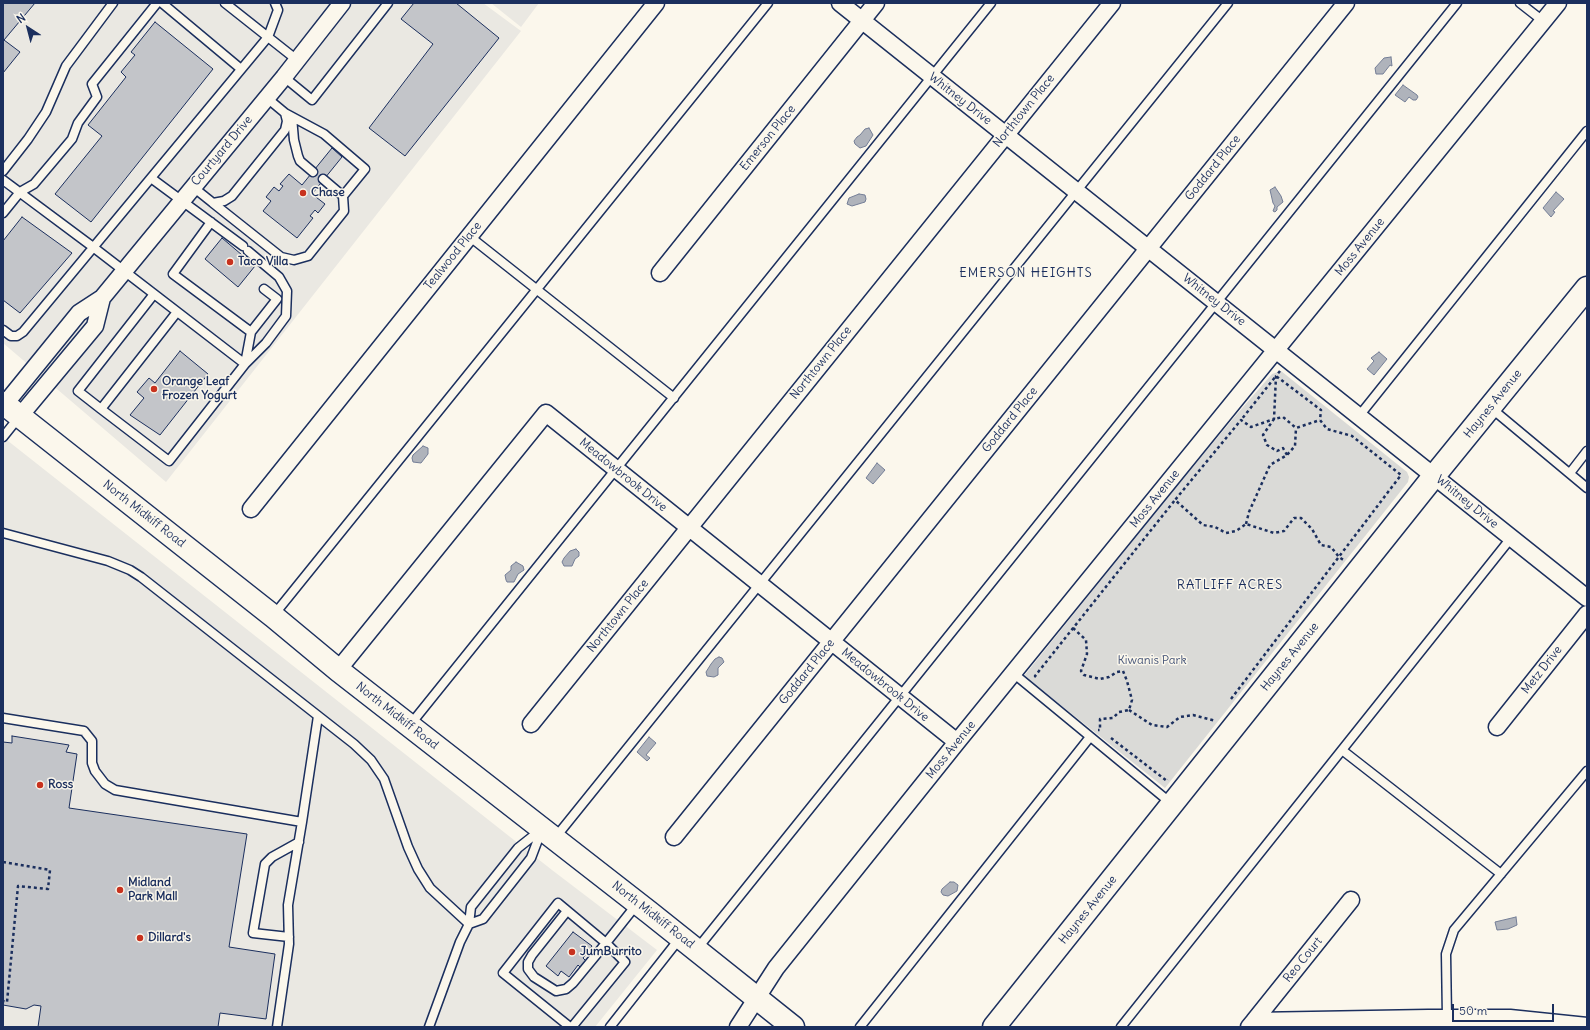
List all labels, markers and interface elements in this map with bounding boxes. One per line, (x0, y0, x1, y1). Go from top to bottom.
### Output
north arrow (8, 8, 48, 48)
text: N (14, 10, 28, 26)
street label: Whitney Drive (926, 70, 994, 128)
street label: Northtown Place (990, 72, 1058, 150)
street label: Emerson Place (737, 102, 799, 174)
street label: Courtyard Drive (188, 113, 256, 189)
street label: Goddard Place (1182, 132, 1244, 204)
place label: Chase (311, 186, 345, 200)
marker: Chase (298, 188, 308, 198)
street label: Moss Avenue (1332, 215, 1388, 279)
street label: Tealwood Place (421, 219, 485, 293)
place label: Taco Villa (238, 255, 288, 269)
marker: Taco Villa (225, 257, 235, 267)
district label: EMERSON HEIGHTS (959, 265, 1093, 281)
street label: Whitney Drive (1180, 271, 1248, 329)
street label: Northtown Place (787, 324, 855, 402)
street label: Haynes Avenue (1461, 367, 1525, 441)
place label: Orange Leaf Frozen Yogurt (162, 375, 237, 403)
marker: Orange Leaf Frozen Yogurt (149, 384, 159, 394)
street label: Goddard Place (979, 384, 1041, 456)
street label: Meadowbrook Drive (576, 435, 670, 515)
street label: Moss Avenue (1127, 467, 1183, 531)
street label: Whitney Drive (1433, 472, 1501, 532)
street label: North Midkiff Road (100, 477, 188, 551)
street label: Northtown Place (584, 577, 652, 655)
district label: RATLIFF ACRES (1177, 577, 1283, 593)
street label: Haynes Avenue (1258, 620, 1322, 694)
street label: Goddard Place (776, 636, 838, 708)
street label: Metz Drive (1519, 643, 1565, 697)
street label: Meadowbrook Drive (838, 645, 932, 725)
park label: Kiwanis Park (1117, 654, 1187, 668)
street label: North Midkiff Road (353, 679, 441, 753)
street label: Moss Avenue (923, 718, 979, 782)
place label: Ross (48, 778, 73, 792)
marker: Ross (35, 780, 45, 790)
street label: Haynes Avenue (1056, 873, 1120, 947)
place label: Midland Park Mall (128, 876, 178, 904)
street label: North Midkiff Road (609, 878, 697, 952)
marker: Midland Park Mall (115, 885, 125, 895)
place label: Dillard's (148, 931, 191, 945)
marker: Dillard's (135, 933, 145, 943)
street label: Reo Court (1280, 935, 1326, 985)
place label: JumBurrito (580, 945, 642, 959)
marker: JumBurrito (567, 947, 577, 957)
scale bar (1454, 996, 1556, 1022)
text: 50 m (1459, 1003, 1487, 1018)

